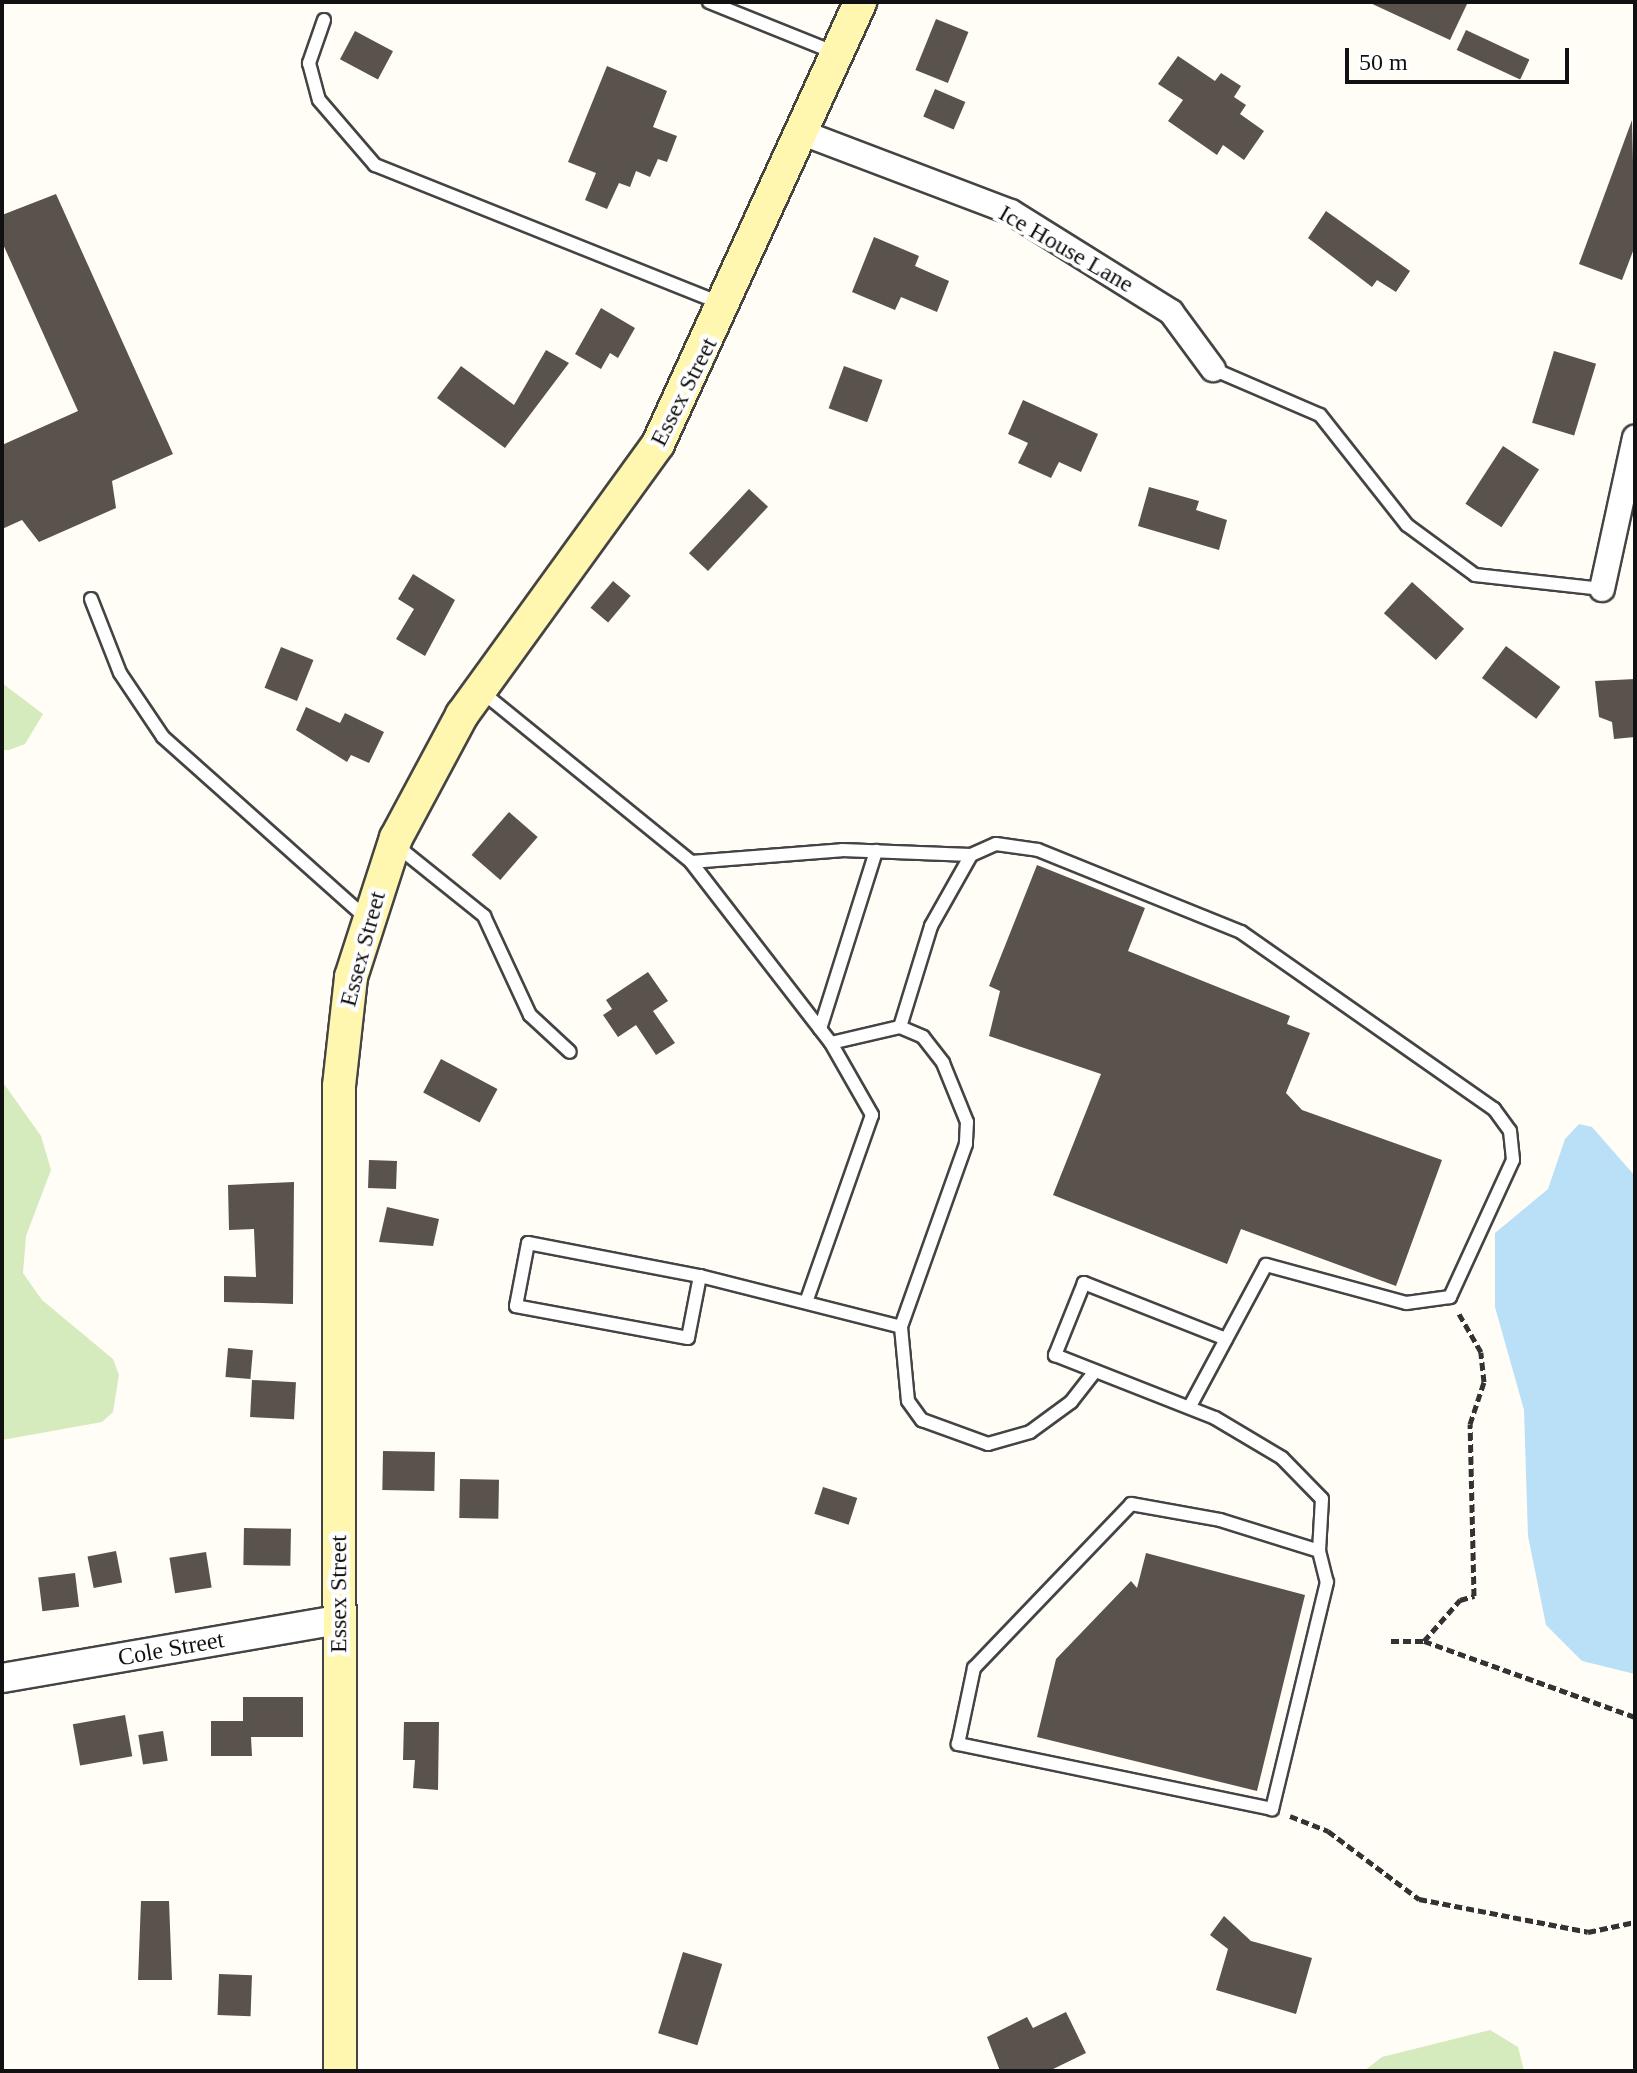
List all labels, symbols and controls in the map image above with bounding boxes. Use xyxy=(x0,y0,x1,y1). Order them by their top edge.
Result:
scale bar xyxy=(1349,32,1573,82)
text: 50 m xyxy=(1359,49,1408,75)
street label: Ice House Lane xyxy=(994,199,1138,299)
street label: Essex Street xyxy=(644,333,724,451)
street label: Essex Street xyxy=(334,888,392,1010)
street label: Essex Street xyxy=(325,1535,353,1653)
street label: Cole Street xyxy=(116,1626,226,1672)

